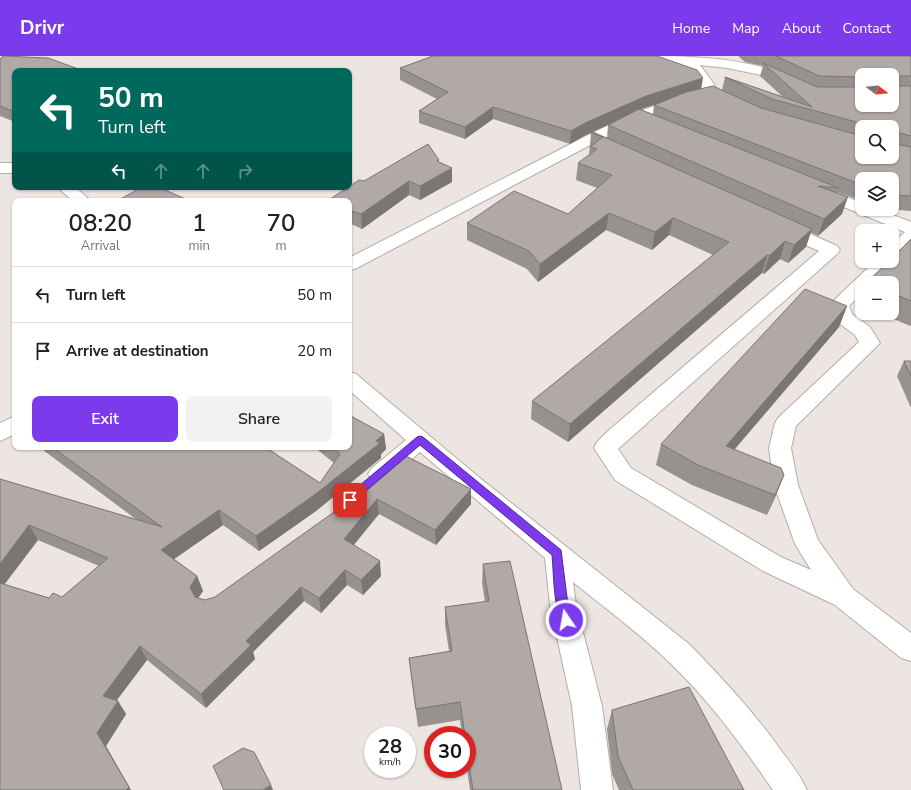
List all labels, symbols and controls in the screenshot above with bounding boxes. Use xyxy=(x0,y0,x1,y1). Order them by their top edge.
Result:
text: Drivr xyxy=(20,15,64,41)
text: Home xyxy=(672,19,710,38)
text: Map xyxy=(732,19,760,38)
text: About xyxy=(782,19,821,38)
text: Contact xyxy=(843,19,891,38)
north arrow xyxy=(855,68,899,112)
map controls xyxy=(855,68,899,320)
text: 50 m xyxy=(98,79,164,117)
icon: left xyxy=(32,84,84,136)
text: Turn left xyxy=(98,115,166,139)
button: search xyxy=(855,120,899,164)
icon: left xyxy=(108,160,130,182)
icon: ahead xyxy=(150,160,172,182)
icon: ahead xyxy=(192,160,214,182)
icon: right xyxy=(234,160,256,182)
button: layers xyxy=(855,172,899,216)
text: 08:20 xyxy=(69,207,132,239)
text: 1 xyxy=(192,207,206,239)
text: 70 xyxy=(267,207,295,239)
button: + xyxy=(855,224,899,268)
text: Arrival xyxy=(81,237,120,255)
text: min xyxy=(188,237,210,255)
text: m xyxy=(275,237,287,255)
button: − xyxy=(855,276,899,320)
icon: left xyxy=(32,284,54,306)
text: Turn left xyxy=(66,285,125,305)
text: 50 m xyxy=(297,285,332,305)
icon: arrive xyxy=(32,340,54,362)
text: Arrive at destination xyxy=(66,341,209,361)
text: 20 m xyxy=(297,341,332,361)
button: Exit xyxy=(32,396,178,442)
button: Share xyxy=(186,396,332,442)
pin xyxy=(333,483,367,517)
icon: arrive xyxy=(339,489,361,511)
position arrow xyxy=(545,599,587,641)
speed limit sign: 30 xyxy=(424,726,476,778)
text: 28 xyxy=(378,733,402,760)
text: km/h xyxy=(379,755,401,769)

